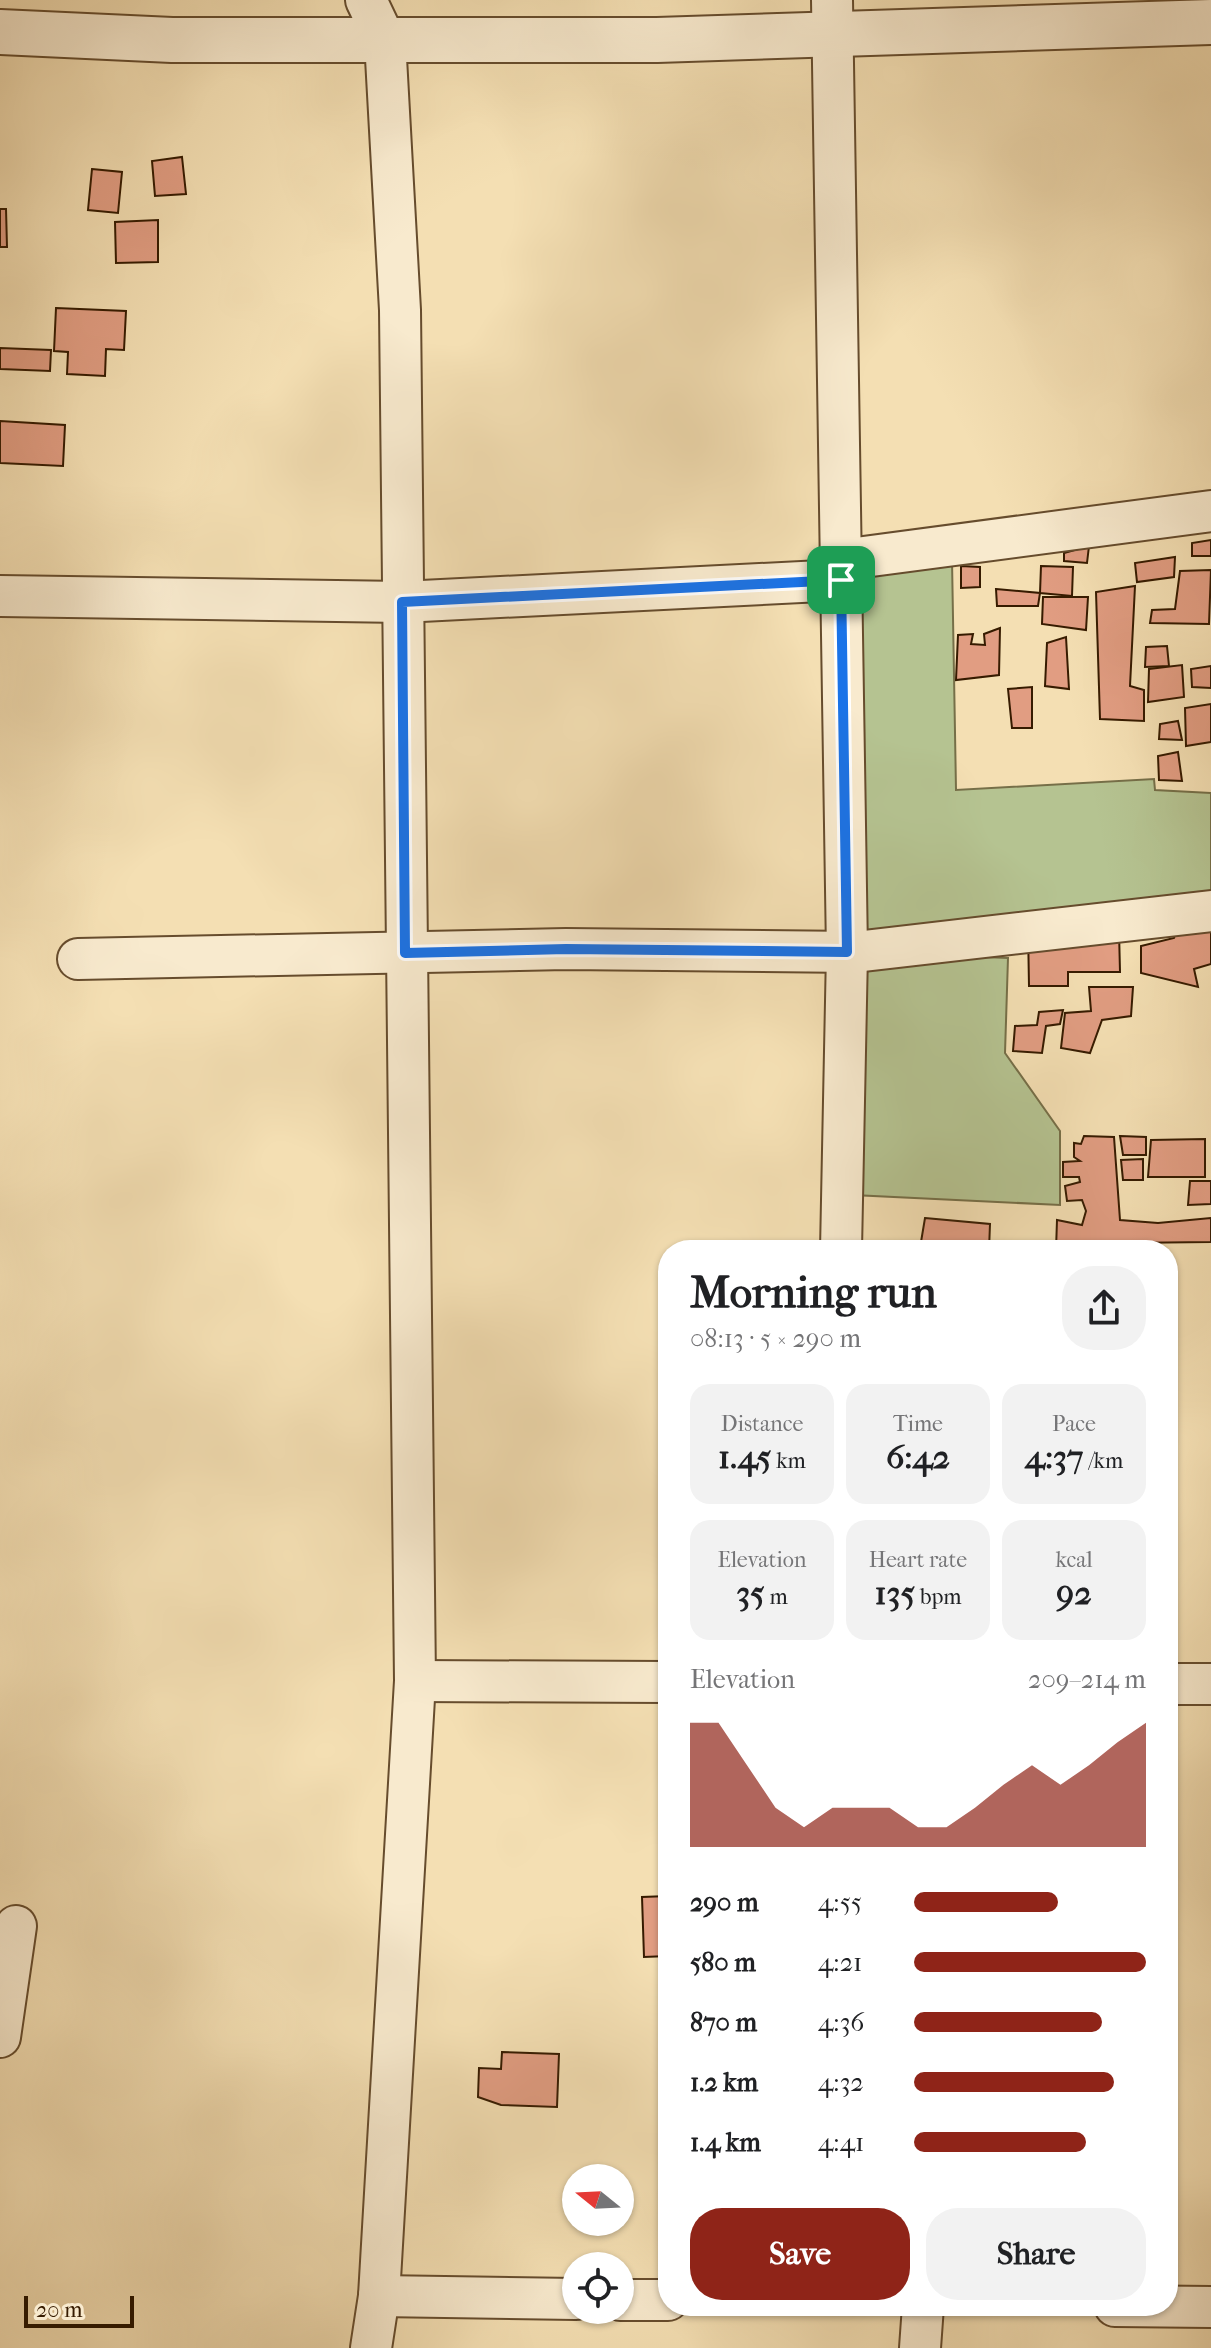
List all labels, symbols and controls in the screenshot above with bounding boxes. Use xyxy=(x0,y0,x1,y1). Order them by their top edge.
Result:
pin xyxy=(807,546,875,614)
icon: arrive xyxy=(819,558,863,602)
button: share xyxy=(1062,1266,1146,1350)
text: Morning run xyxy=(690,1267,937,1318)
text: 08:13 · 5 × 290 m xyxy=(690,1323,861,1354)
text: Distance xyxy=(721,1411,803,1437)
text: Time xyxy=(893,1411,943,1437)
text: Pace xyxy=(1052,1411,1096,1437)
text: 1.45 xyxy=(718,1437,772,1477)
text: 6:42 xyxy=(886,1437,950,1477)
text: 4:37 xyxy=(1025,1437,1083,1477)
text: km xyxy=(772,1448,806,1474)
text: /km xyxy=(1083,1448,1123,1474)
text: Elevation xyxy=(718,1547,806,1573)
text: Heart rate xyxy=(869,1547,967,1573)
text: kcal xyxy=(1055,1547,1093,1573)
text: 35 xyxy=(736,1573,765,1613)
text: 135 xyxy=(874,1573,915,1613)
text: 92 xyxy=(1056,1573,1092,1613)
text: m xyxy=(765,1584,788,1610)
text: bpm xyxy=(915,1584,962,1610)
text: Elevation xyxy=(690,1664,795,1695)
text: 209–214 m xyxy=(1028,1664,1146,1695)
text: 290 m xyxy=(690,1887,759,1918)
text: 4:55 xyxy=(818,1887,862,1918)
text: 580 m xyxy=(690,1947,756,1978)
text: 4:21 xyxy=(818,1947,862,1978)
text: 870 m xyxy=(690,2007,757,2038)
text: 4:36 xyxy=(818,2007,864,2038)
text: 1.2 km xyxy=(690,2067,758,2098)
text: 4:32 xyxy=(818,2067,864,2098)
text: 1.4 km xyxy=(690,2127,761,2158)
text: 4:41 xyxy=(818,2127,864,2158)
north arrow xyxy=(562,2164,634,2236)
map controls xyxy=(562,2164,634,2324)
button: Save xyxy=(690,2208,910,2300)
button: Share xyxy=(926,2208,1146,2300)
button: locate xyxy=(562,2252,634,2324)
scale bar xyxy=(24,2292,134,2328)
text: 20 m xyxy=(36,2297,82,2323)

